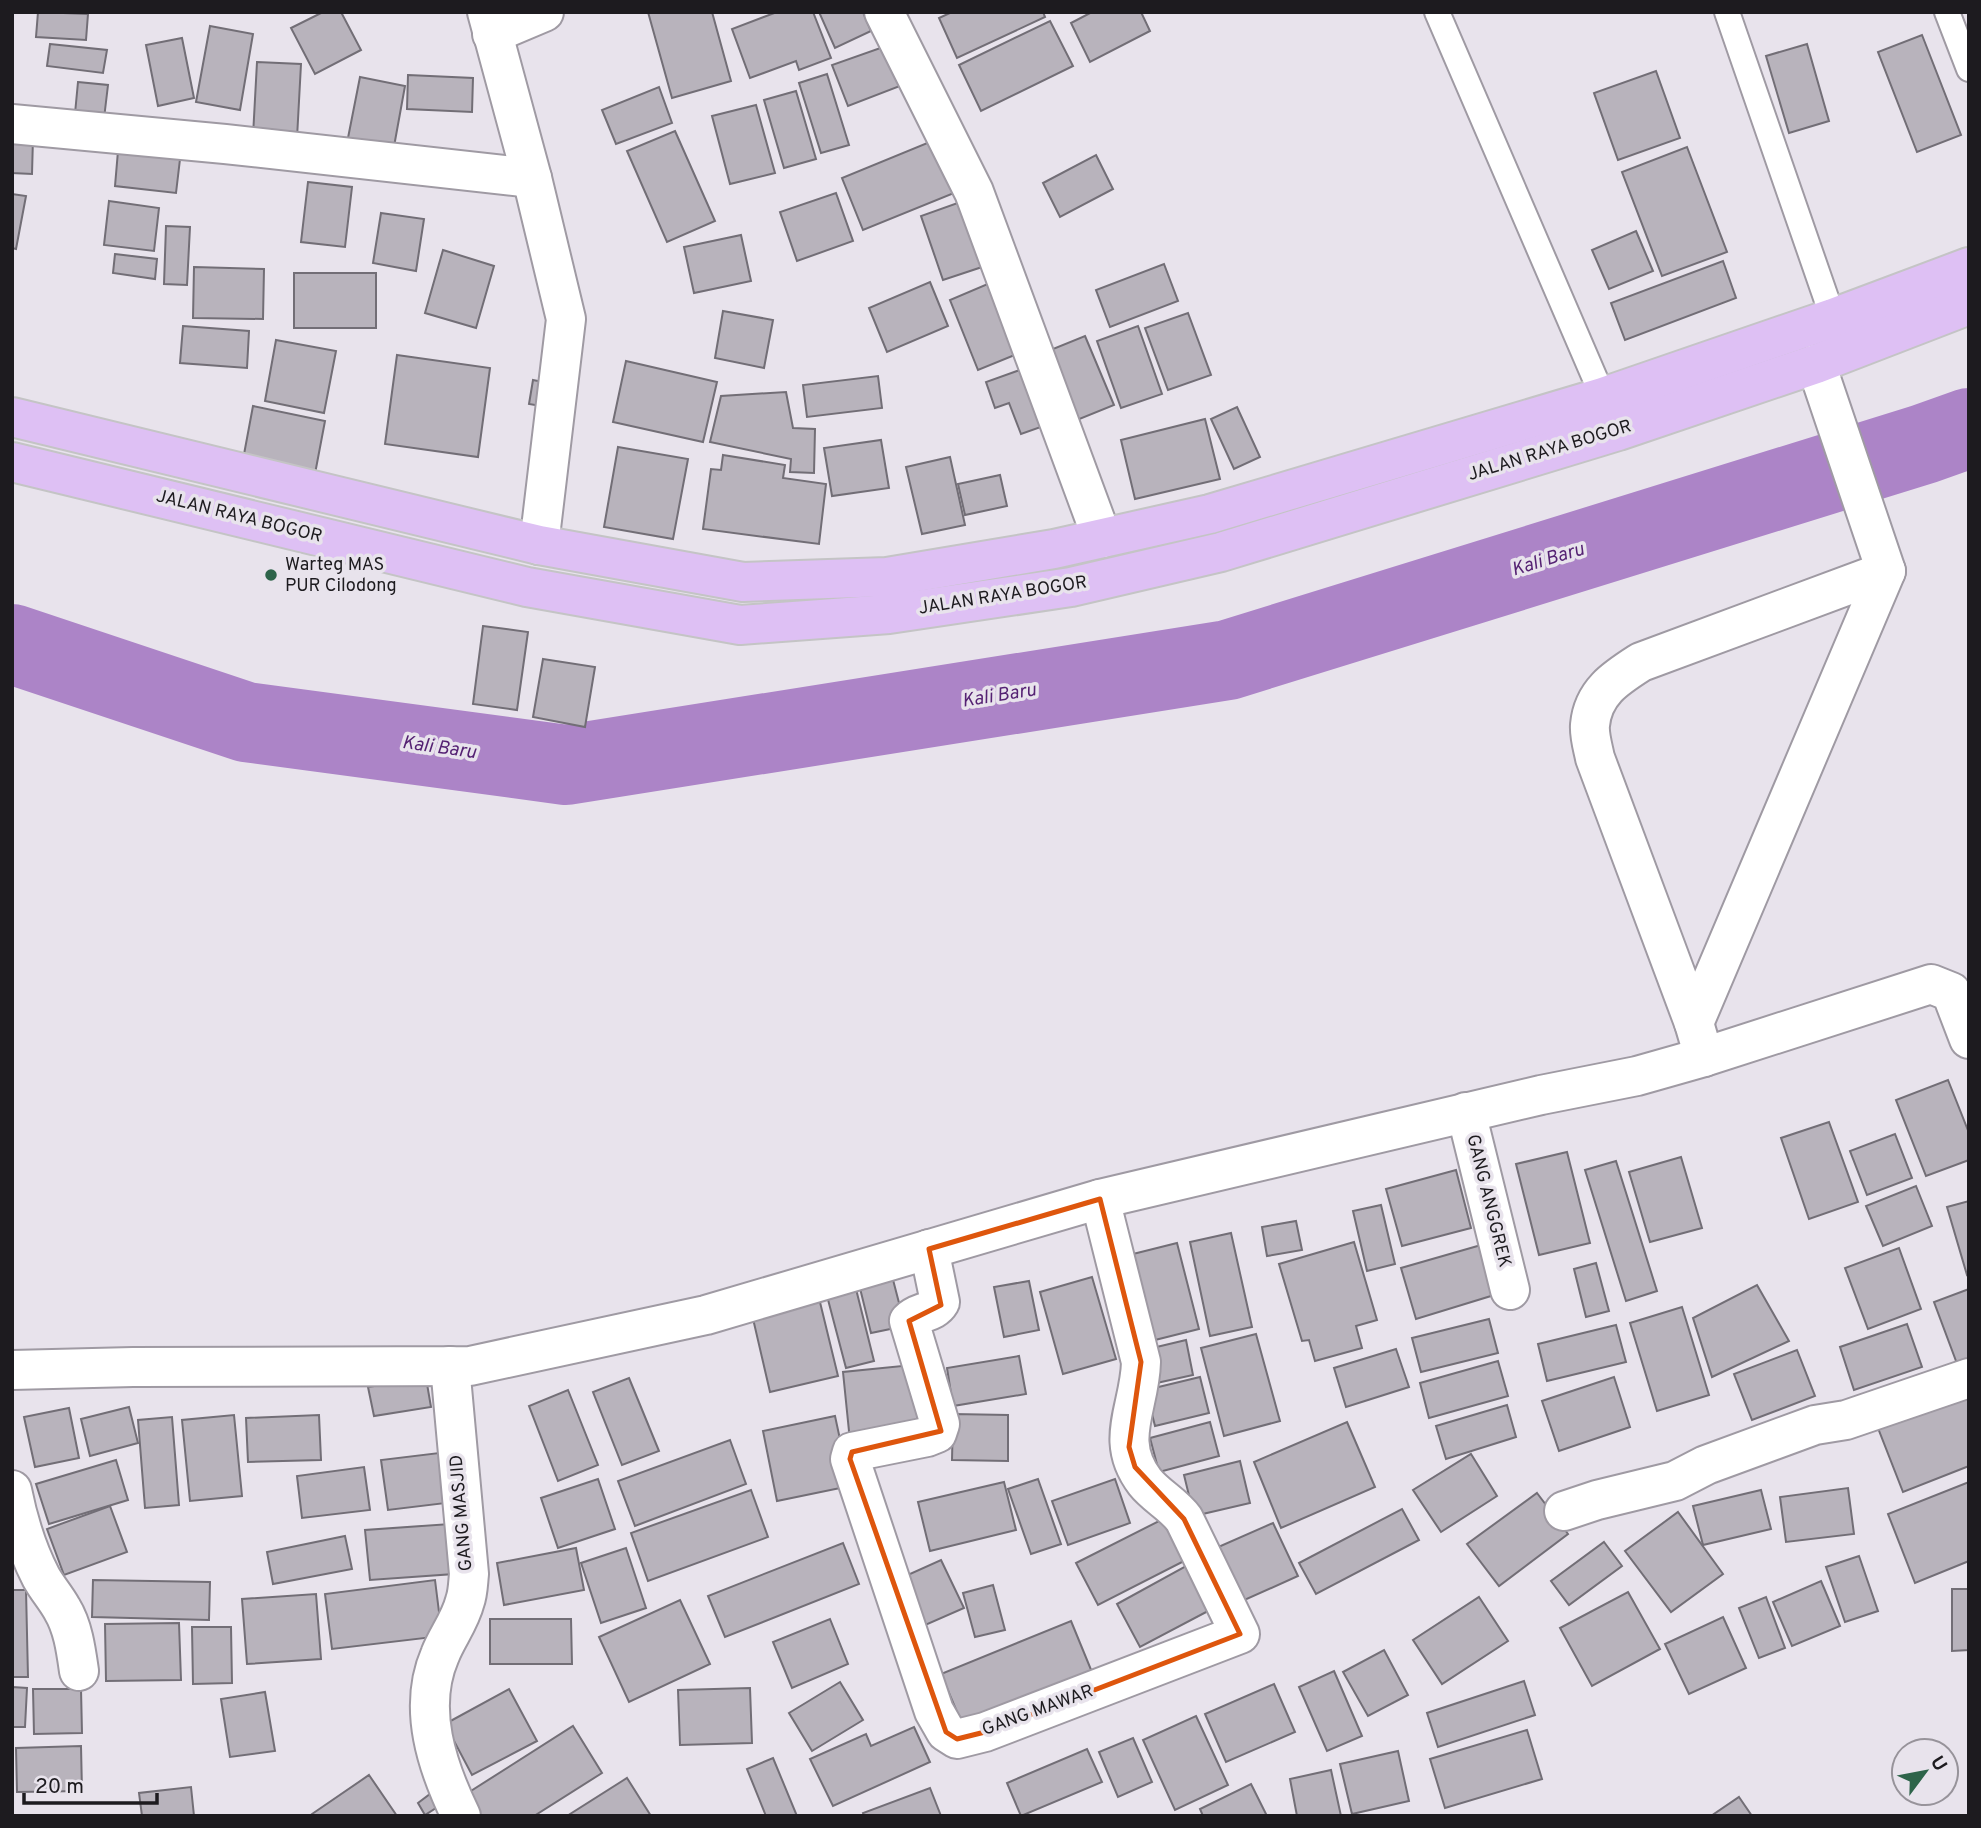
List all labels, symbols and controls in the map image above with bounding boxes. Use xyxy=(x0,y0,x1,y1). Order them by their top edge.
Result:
street label: JALAN RAYA BOGOR xyxy=(1465,415,1635,487)
street label: JALAN RAYA BOGOR xyxy=(154,485,324,549)
water label: Kali Baru xyxy=(1509,537,1588,582)
place label: Warteg MAS PUR Cilodong xyxy=(285,554,397,598)
marker: Warteg MAS PUR Cilodong xyxy=(263,567,279,583)
street label: JALAN RAYA BOGOR xyxy=(917,571,1089,621)
water label: Kali Baru xyxy=(960,678,1038,714)
water label: Kali Baru xyxy=(400,731,478,765)
street label: GANG ANGGREK xyxy=(1460,1132,1516,1270)
street label: GANG MASJID xyxy=(445,1454,479,1572)
street label: GANG MAWAR xyxy=(979,1680,1097,1742)
north arrow xyxy=(1890,1737,1960,1807)
text: U xyxy=(1924,1752,1951,1776)
scale bar xyxy=(24,1762,158,1806)
text: 20 m xyxy=(35,1774,84,1801)

